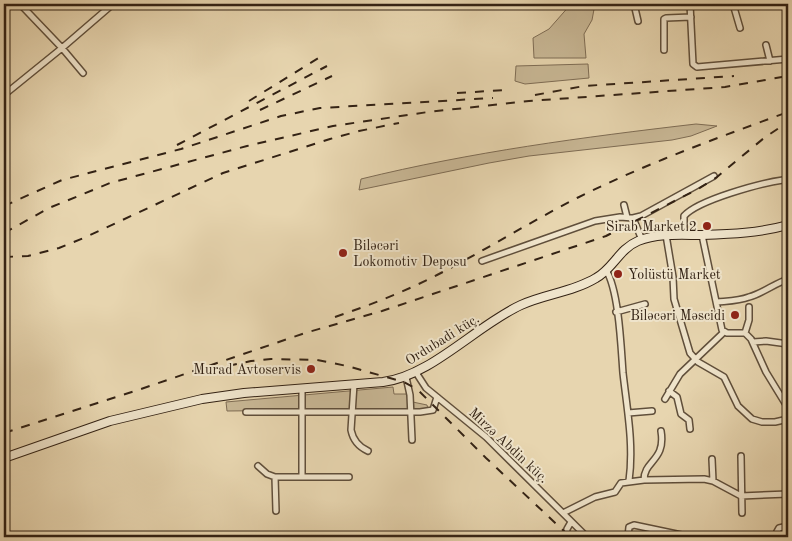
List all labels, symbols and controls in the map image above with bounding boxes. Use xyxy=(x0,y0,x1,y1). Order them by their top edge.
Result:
place label: Sirab Market 2 xyxy=(606,220,697,234)
marker: Sirab Market 2 xyxy=(701,220,713,232)
place label: Biləcəri Lokomotiv Deposu xyxy=(353,239,467,269)
marker: Biləcəri Lokomotiv Deposu xyxy=(337,247,349,259)
marker: Yolüstü Market xyxy=(612,268,624,280)
place label: Yolüstü Market xyxy=(628,268,721,282)
place label: Biləcəri Məscidi xyxy=(630,309,725,323)
marker: Biləcəri Məscidi xyxy=(729,309,741,321)
street label: Ordubadi küç. xyxy=(403,312,482,368)
place label: Murad Avtoservis xyxy=(193,363,301,377)
marker: Murad Avtoservis xyxy=(305,363,317,375)
street label: Mirzə Abdin küç. xyxy=(466,405,551,486)

